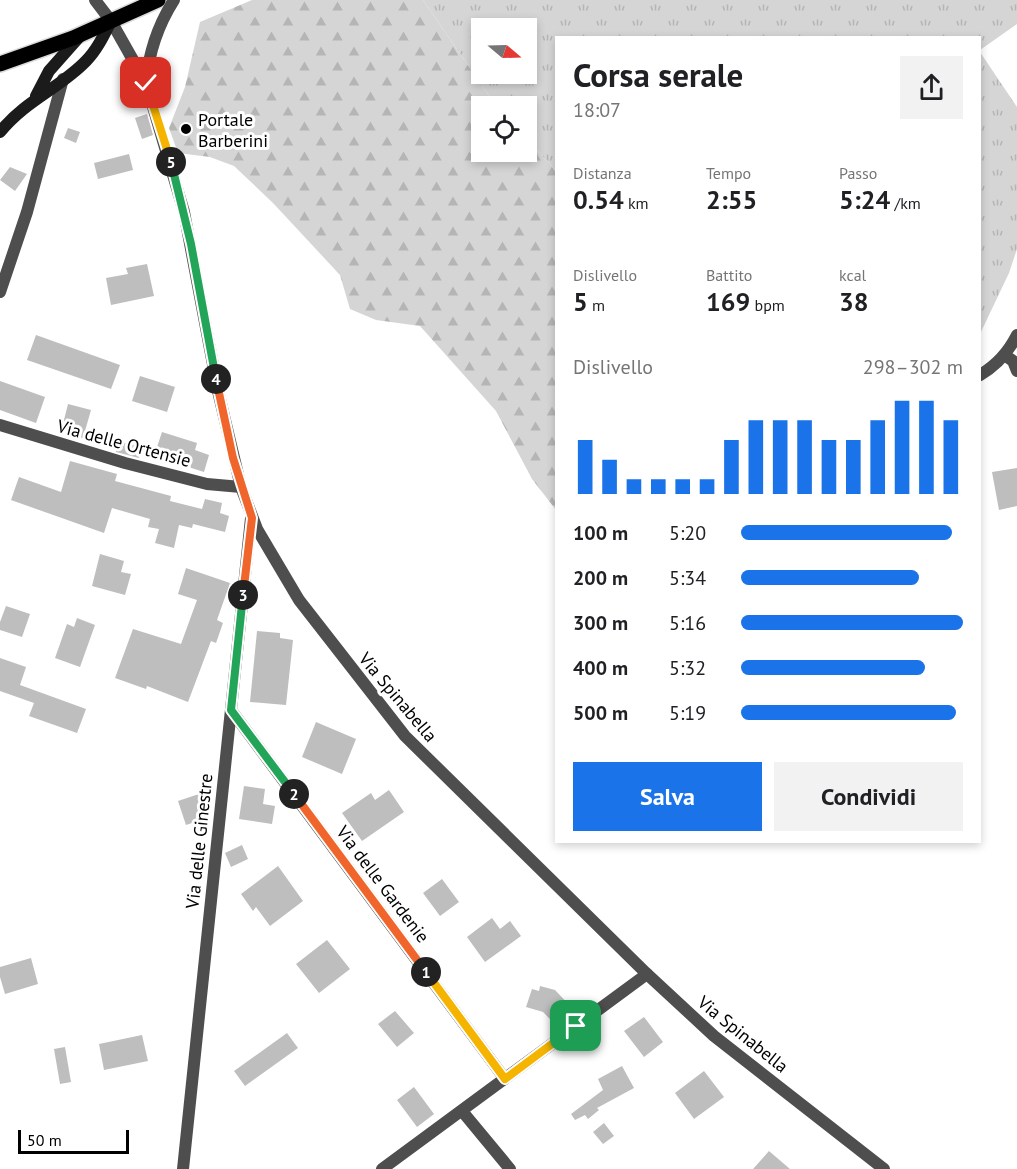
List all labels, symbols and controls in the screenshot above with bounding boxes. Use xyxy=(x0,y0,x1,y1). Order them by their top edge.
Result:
north arrow xyxy=(471,18,537,84)
map controls xyxy=(471,18,537,162)
text: Corsa serale xyxy=(573,53,743,96)
button: share xyxy=(900,56,963,119)
pin xyxy=(120,57,171,108)
icon: check xyxy=(129,66,162,99)
button: locate xyxy=(471,96,537,162)
text: 18:07 xyxy=(573,97,621,123)
place label: Portale Barberini xyxy=(198,108,268,152)
marker: Portale Barberini xyxy=(179,122,193,136)
pin: 5 xyxy=(156,147,186,177)
text: 5 xyxy=(166,152,176,172)
text: Distanza xyxy=(573,163,632,183)
text: Tempo xyxy=(706,163,751,183)
text: Passo xyxy=(839,163,877,183)
text: 0.54 xyxy=(573,183,624,216)
text: 2:55 xyxy=(706,183,757,216)
text: 5:24 xyxy=(839,183,890,216)
text: km xyxy=(624,193,649,213)
text: /km xyxy=(890,193,921,213)
text: Dislivello xyxy=(573,265,637,285)
text: Battito xyxy=(706,265,752,285)
text: kcal xyxy=(839,265,866,285)
text: 5 xyxy=(573,285,588,318)
text: 169 xyxy=(706,285,750,318)
text: 38 xyxy=(839,285,868,318)
text: m xyxy=(588,295,605,315)
text: bpm xyxy=(750,295,785,315)
text: Dislivello xyxy=(573,354,653,380)
text: 298–302 m xyxy=(863,354,963,380)
pin: 4 xyxy=(201,364,231,394)
text: 4 xyxy=(211,369,221,389)
street label: Via delle Ortensie xyxy=(54,414,193,472)
text: 100 m xyxy=(573,520,628,546)
text: 5:20 xyxy=(669,520,706,546)
text: 200 m xyxy=(573,565,628,591)
text: 5:34 xyxy=(669,565,706,591)
pin: 3 xyxy=(228,580,258,610)
text: 3 xyxy=(238,585,248,605)
text: 300 m xyxy=(573,610,628,636)
text: 5:16 xyxy=(669,610,706,636)
street label: Via Spinabella xyxy=(353,647,442,747)
text: 400 m xyxy=(573,655,628,681)
text: 5:32 xyxy=(669,655,706,681)
text: 500 m xyxy=(573,700,628,726)
text: 5:19 xyxy=(669,700,706,726)
button: Salva xyxy=(573,762,762,831)
button: Condividi xyxy=(774,762,963,831)
street label: Via delle Ginestre xyxy=(180,772,218,911)
pin: 2 xyxy=(279,779,309,809)
text: 2 xyxy=(289,784,299,804)
street label: Via delle Gardenie xyxy=(331,820,435,947)
pin: 1 xyxy=(411,957,441,987)
text: 1 xyxy=(421,962,431,982)
street label: Via Spinabella xyxy=(692,990,793,1078)
pin xyxy=(550,1000,601,1051)
icon: arrive xyxy=(559,1009,592,1042)
scale bar xyxy=(18,1127,129,1154)
text: 50 m xyxy=(27,1130,62,1150)

